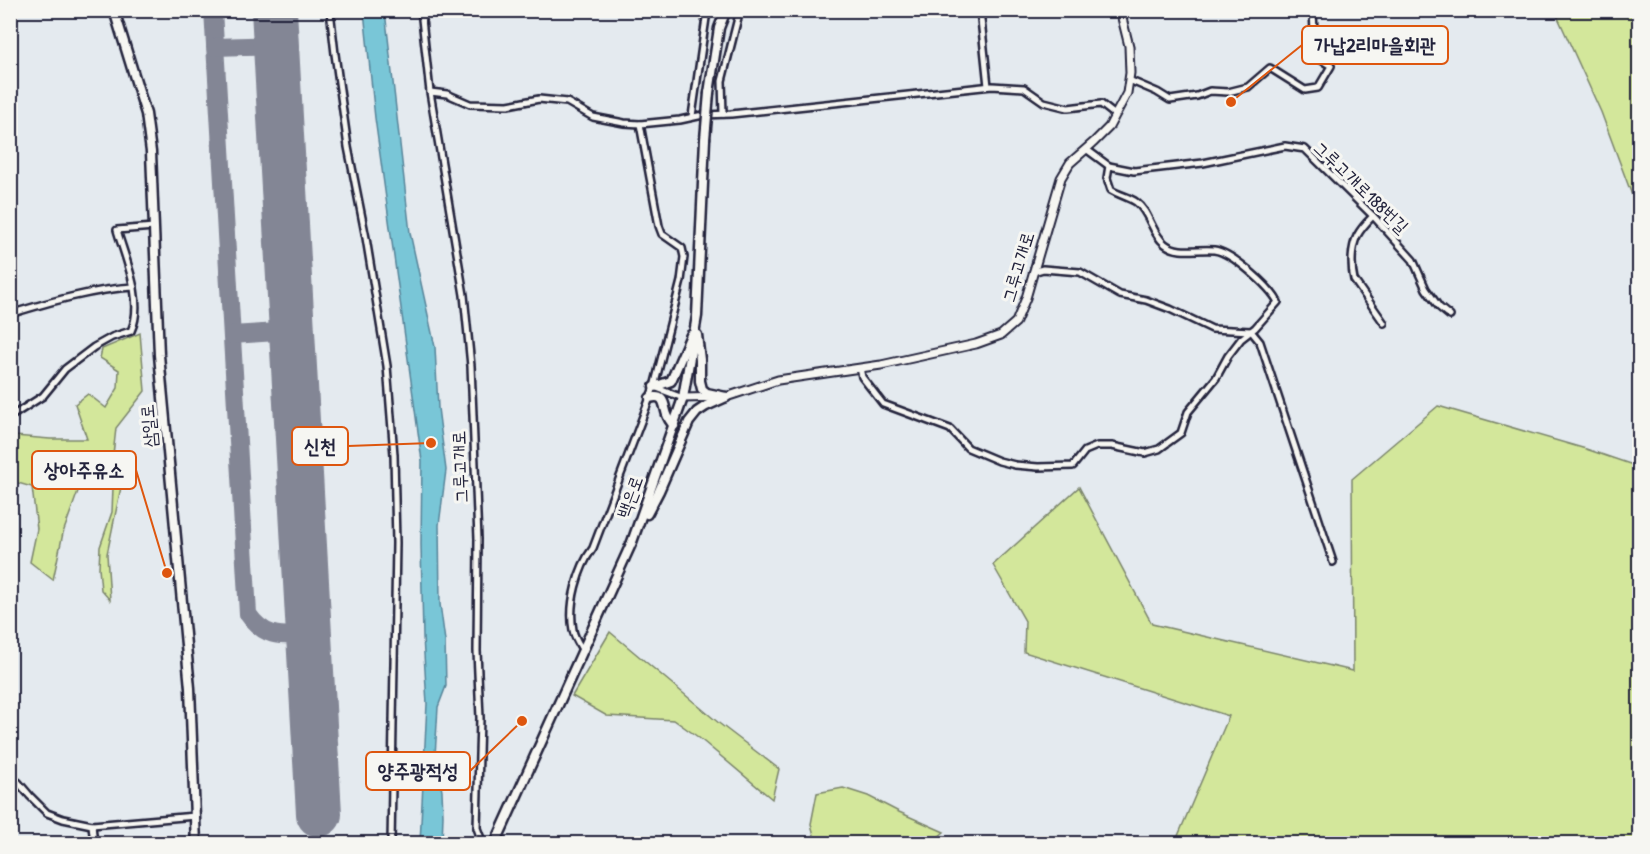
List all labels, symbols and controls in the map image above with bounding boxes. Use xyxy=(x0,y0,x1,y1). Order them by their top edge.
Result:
callout: 가납2리마을회관 xyxy=(1302,26,1448,64)
text: 가납2리마을회관 xyxy=(1314,31,1436,58)
street label: 그루고개로188번길 xyxy=(1308,135,1415,239)
street label: 그루고개로 xyxy=(995,229,1040,305)
street label: 삼일로 xyxy=(134,403,163,449)
callout: 신천 xyxy=(292,427,348,465)
street label: 그루고개로 xyxy=(446,430,473,504)
text: 신천 xyxy=(304,432,336,459)
callout: 상아주유소 xyxy=(32,451,136,489)
text: 상아주유소 xyxy=(44,456,124,483)
street label: 백은로 xyxy=(610,472,649,522)
callout: 양주광적성 xyxy=(366,752,470,790)
text: 양주광적성 xyxy=(378,757,458,784)

